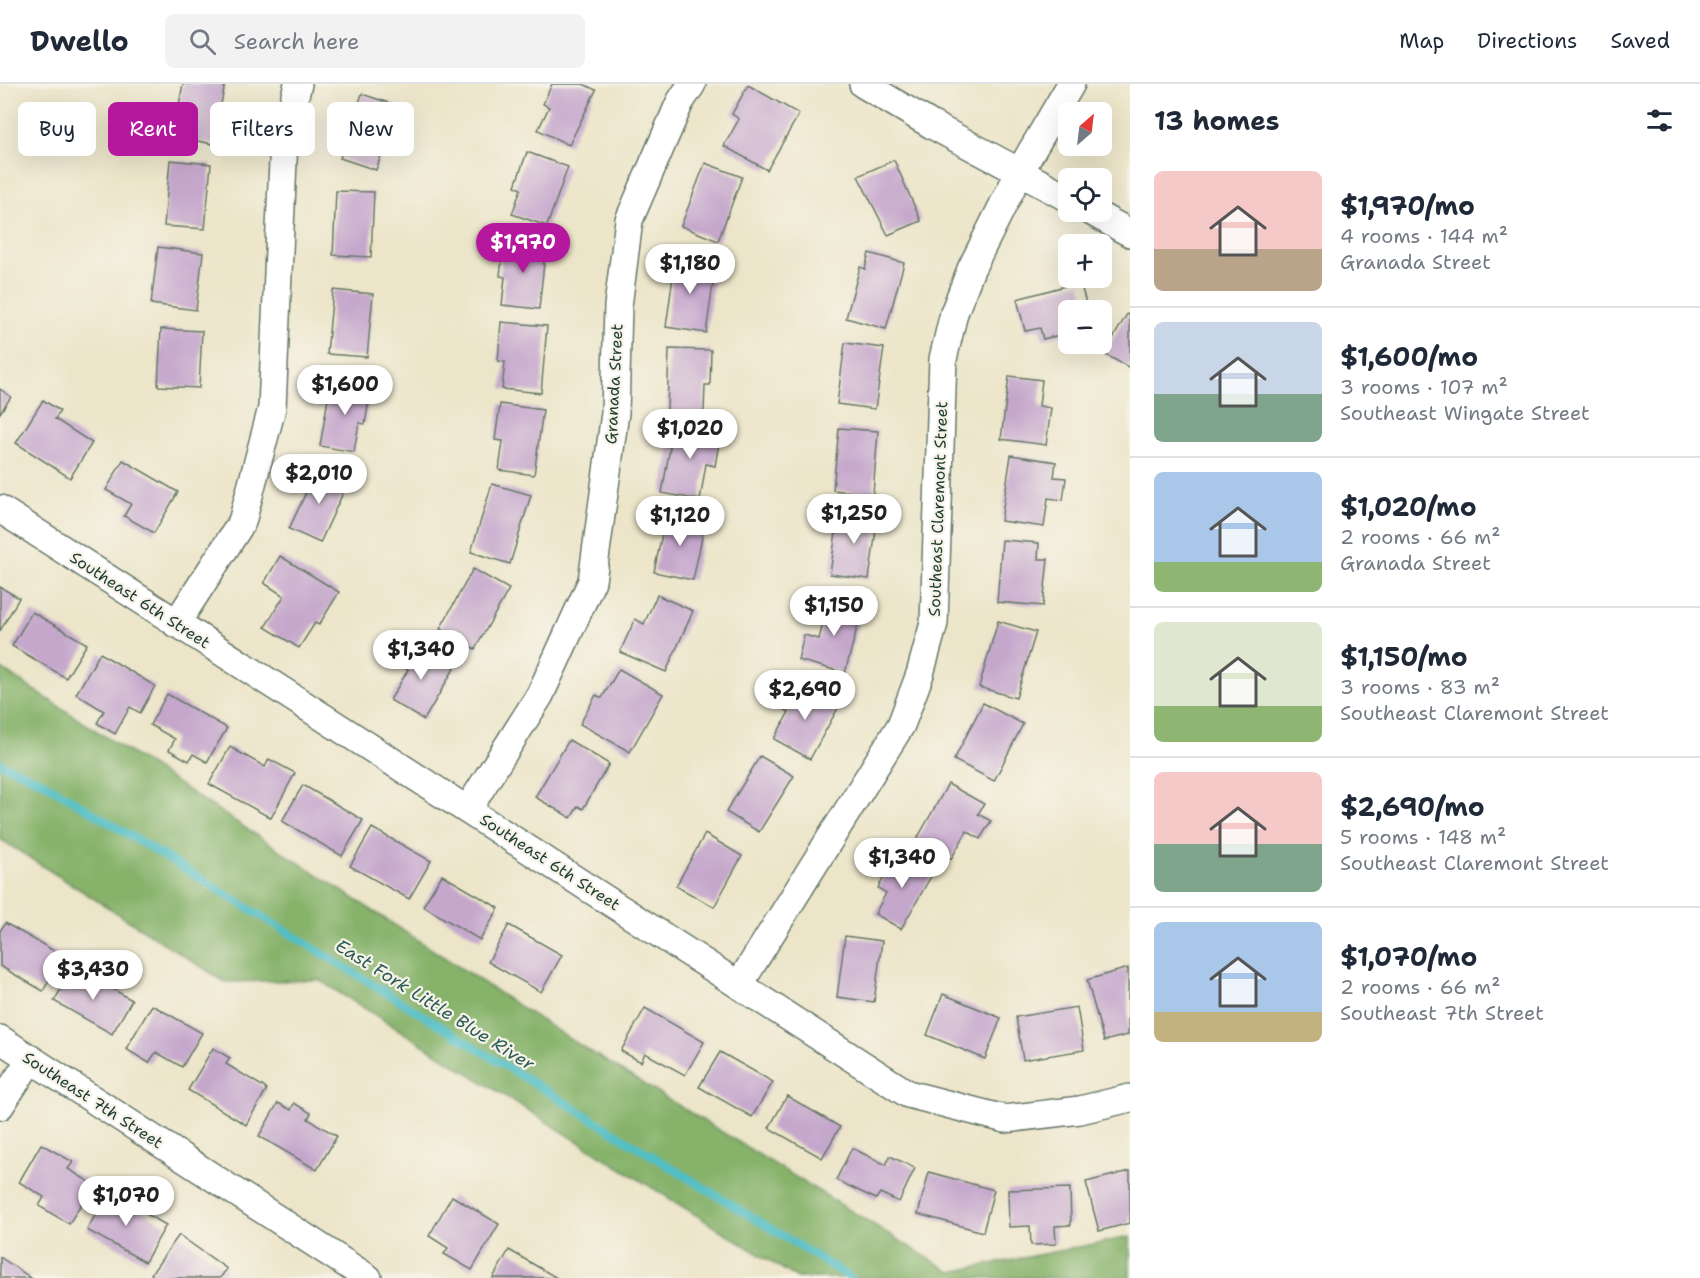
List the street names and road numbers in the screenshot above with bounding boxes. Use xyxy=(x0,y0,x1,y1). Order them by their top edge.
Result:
street label: Granada Street xyxy=(600,323,628,445)
street label: Southeast Claremont Street xyxy=(924,401,952,617)
street label: Southeast 6th Street xyxy=(66,547,214,653)
street label: Southeast 6th Street xyxy=(476,809,624,915)
street label: Southeast 7th Street xyxy=(19,1047,167,1153)

